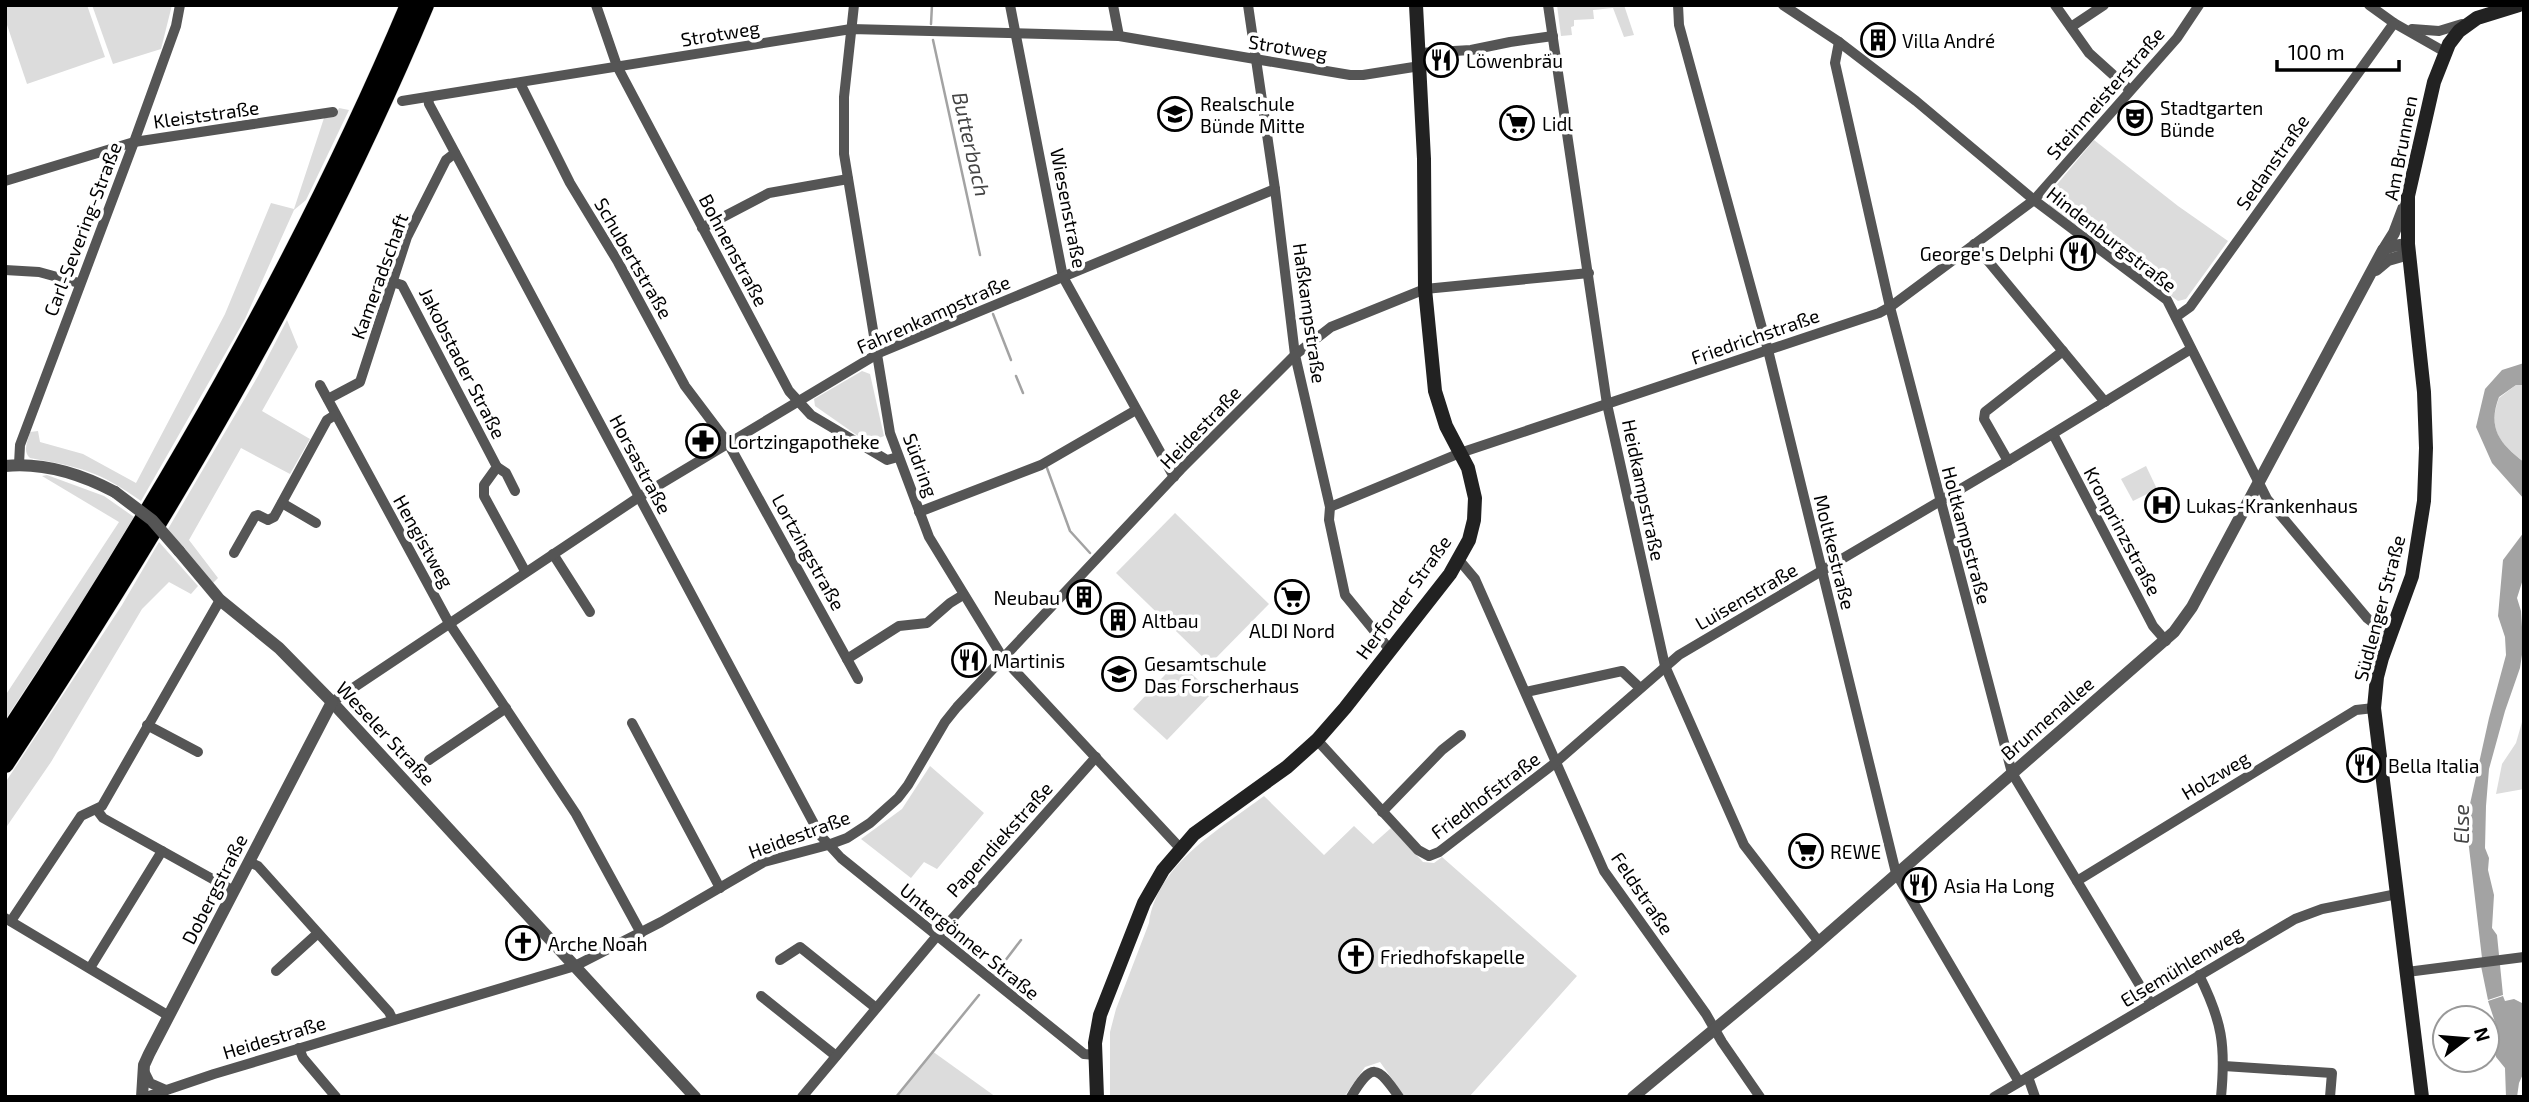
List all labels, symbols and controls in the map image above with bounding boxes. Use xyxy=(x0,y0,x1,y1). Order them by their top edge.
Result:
street label: Strotweg xyxy=(679,15,761,51)
building icon: Villa André xyxy=(1859,21,1897,59)
street label: Steinmeisterstraße xyxy=(2041,22,2169,164)
scale bar xyxy=(2277,28,2400,72)
street label: Strotweg xyxy=(1247,29,1329,65)
place label: Villa André xyxy=(1902,29,1995,52)
text: 100 m xyxy=(2288,39,2345,64)
restaurant icon: Löwenbräu xyxy=(1422,41,1460,79)
place label: Löwenbräu xyxy=(1466,49,1563,72)
water label: Butterbach xyxy=(948,89,996,199)
place label: Realschule Bünde Mitte xyxy=(1200,92,1305,137)
street label: Am Brunnen xyxy=(2379,94,2421,202)
street label: Kleiststraße xyxy=(152,95,260,133)
school or university icon: Realschule Bünde Mitte xyxy=(1156,95,1194,133)
place label: Stadtgarten Bünde xyxy=(2160,96,2263,141)
theatre icon: Stadtgarten Bünde xyxy=(2116,99,2154,137)
supermarket icon: Lidl xyxy=(1498,104,1536,142)
street label: Sedanstraße xyxy=(2231,110,2313,214)
place label: Lidl xyxy=(1542,112,1573,135)
street label: Carl-Severing-Straße xyxy=(38,139,126,319)
street label: Wiesenstraße xyxy=(1046,146,1092,270)
street label: Hindenburgstraße xyxy=(2043,181,2181,297)
street label: Bohnenstraße xyxy=(695,190,773,310)
street label: Schubertstraße xyxy=(590,193,678,323)
street label: Kameradschaft xyxy=(346,210,412,342)
restaurant icon: George's Delphi xyxy=(2059,234,2097,272)
street label: Haßkampstraße xyxy=(1289,241,1331,385)
place label: George's Delphi xyxy=(1920,242,2054,265)
street label: Fahrenkampstraße xyxy=(853,270,1013,358)
street label: Jakobstader Straße xyxy=(415,284,511,442)
street label: Friedrichstraße xyxy=(1688,303,1822,369)
street label: Heidestraße xyxy=(1155,381,1245,473)
street label: Horsastraße xyxy=(605,410,677,518)
street label: Heidkampstraße xyxy=(1618,417,1670,563)
pharmacy icon: Lortzingapotheke xyxy=(684,422,722,460)
place label: Lortzingapotheke xyxy=(728,430,880,453)
street label: Südring xyxy=(899,430,943,500)
street label: Holtkampstraße xyxy=(1938,463,1996,607)
street label: Kronprinzstraße xyxy=(2079,463,2167,599)
hospital icon: Lukas-Krankenhaus xyxy=(2143,486,2181,524)
street label: Lortzingstraße xyxy=(768,490,850,614)
street label: Hengistweg xyxy=(389,491,459,592)
street label: Moltkestraße xyxy=(1810,492,1860,612)
place label: Lukas-Krankenhaus xyxy=(2186,494,2358,517)
street label: Herforder Straße xyxy=(1350,531,1456,663)
street label: Südlenger Straße xyxy=(2348,532,2410,684)
street label: Luisenstraße xyxy=(1691,557,1801,635)
building icon: Neubau xyxy=(1065,578,1103,616)
supermarket icon: ALDI Nord xyxy=(1273,578,1311,616)
place label: Neubau xyxy=(993,586,1060,609)
building icon: Altbau xyxy=(1099,601,1137,639)
place label: Altbau xyxy=(1142,609,1199,632)
place label: ALDI Nord xyxy=(1249,619,1335,642)
restaurant icon: Martinis xyxy=(950,641,988,679)
place label: Martinis xyxy=(993,649,1065,672)
place label: Gesamtschule Das Forscherhaus xyxy=(1144,652,1299,697)
school or university icon: Gesamtschule Das Forscherhaus xyxy=(1100,655,1138,693)
street label: Brunnenallee xyxy=(1996,671,2098,765)
street label: Weseler Straße xyxy=(332,676,440,790)
street label: Holzweg xyxy=(2177,746,2253,804)
restaurant icon: Bella Italia xyxy=(2345,746,2383,784)
street label: Friedhofstraße xyxy=(1426,747,1544,843)
place label: Bella Italia xyxy=(2388,754,2479,777)
street label: Papendiekstraße xyxy=(941,777,1057,901)
water label: Else xyxy=(2448,804,2473,844)
street label: Heidestraße xyxy=(745,805,853,863)
street label: Dobergstraße xyxy=(176,830,252,948)
supermarket icon: REWE xyxy=(1787,832,1825,870)
place label: REWE xyxy=(1830,840,1881,863)
street label: Feldstraße xyxy=(1607,847,1679,939)
restaurant icon: Asia Ha Long xyxy=(1900,866,1938,904)
place label: Asia Ha Long xyxy=(1944,874,2055,897)
street label: Untergönner Straße xyxy=(896,878,1044,1004)
street label: Elsemühlenweg xyxy=(2116,920,2246,1011)
church icon: Arche Noah xyxy=(504,924,542,962)
place label: Arche Noah xyxy=(548,932,648,955)
church icon: Friedhofskapelle xyxy=(1337,937,1375,975)
place label: Friedhofskapelle xyxy=(1380,945,1525,968)
north arrow xyxy=(2431,1004,2501,1074)
street label: Heidestraße xyxy=(220,1010,328,1064)
text: N xyxy=(2470,1024,2496,1044)

